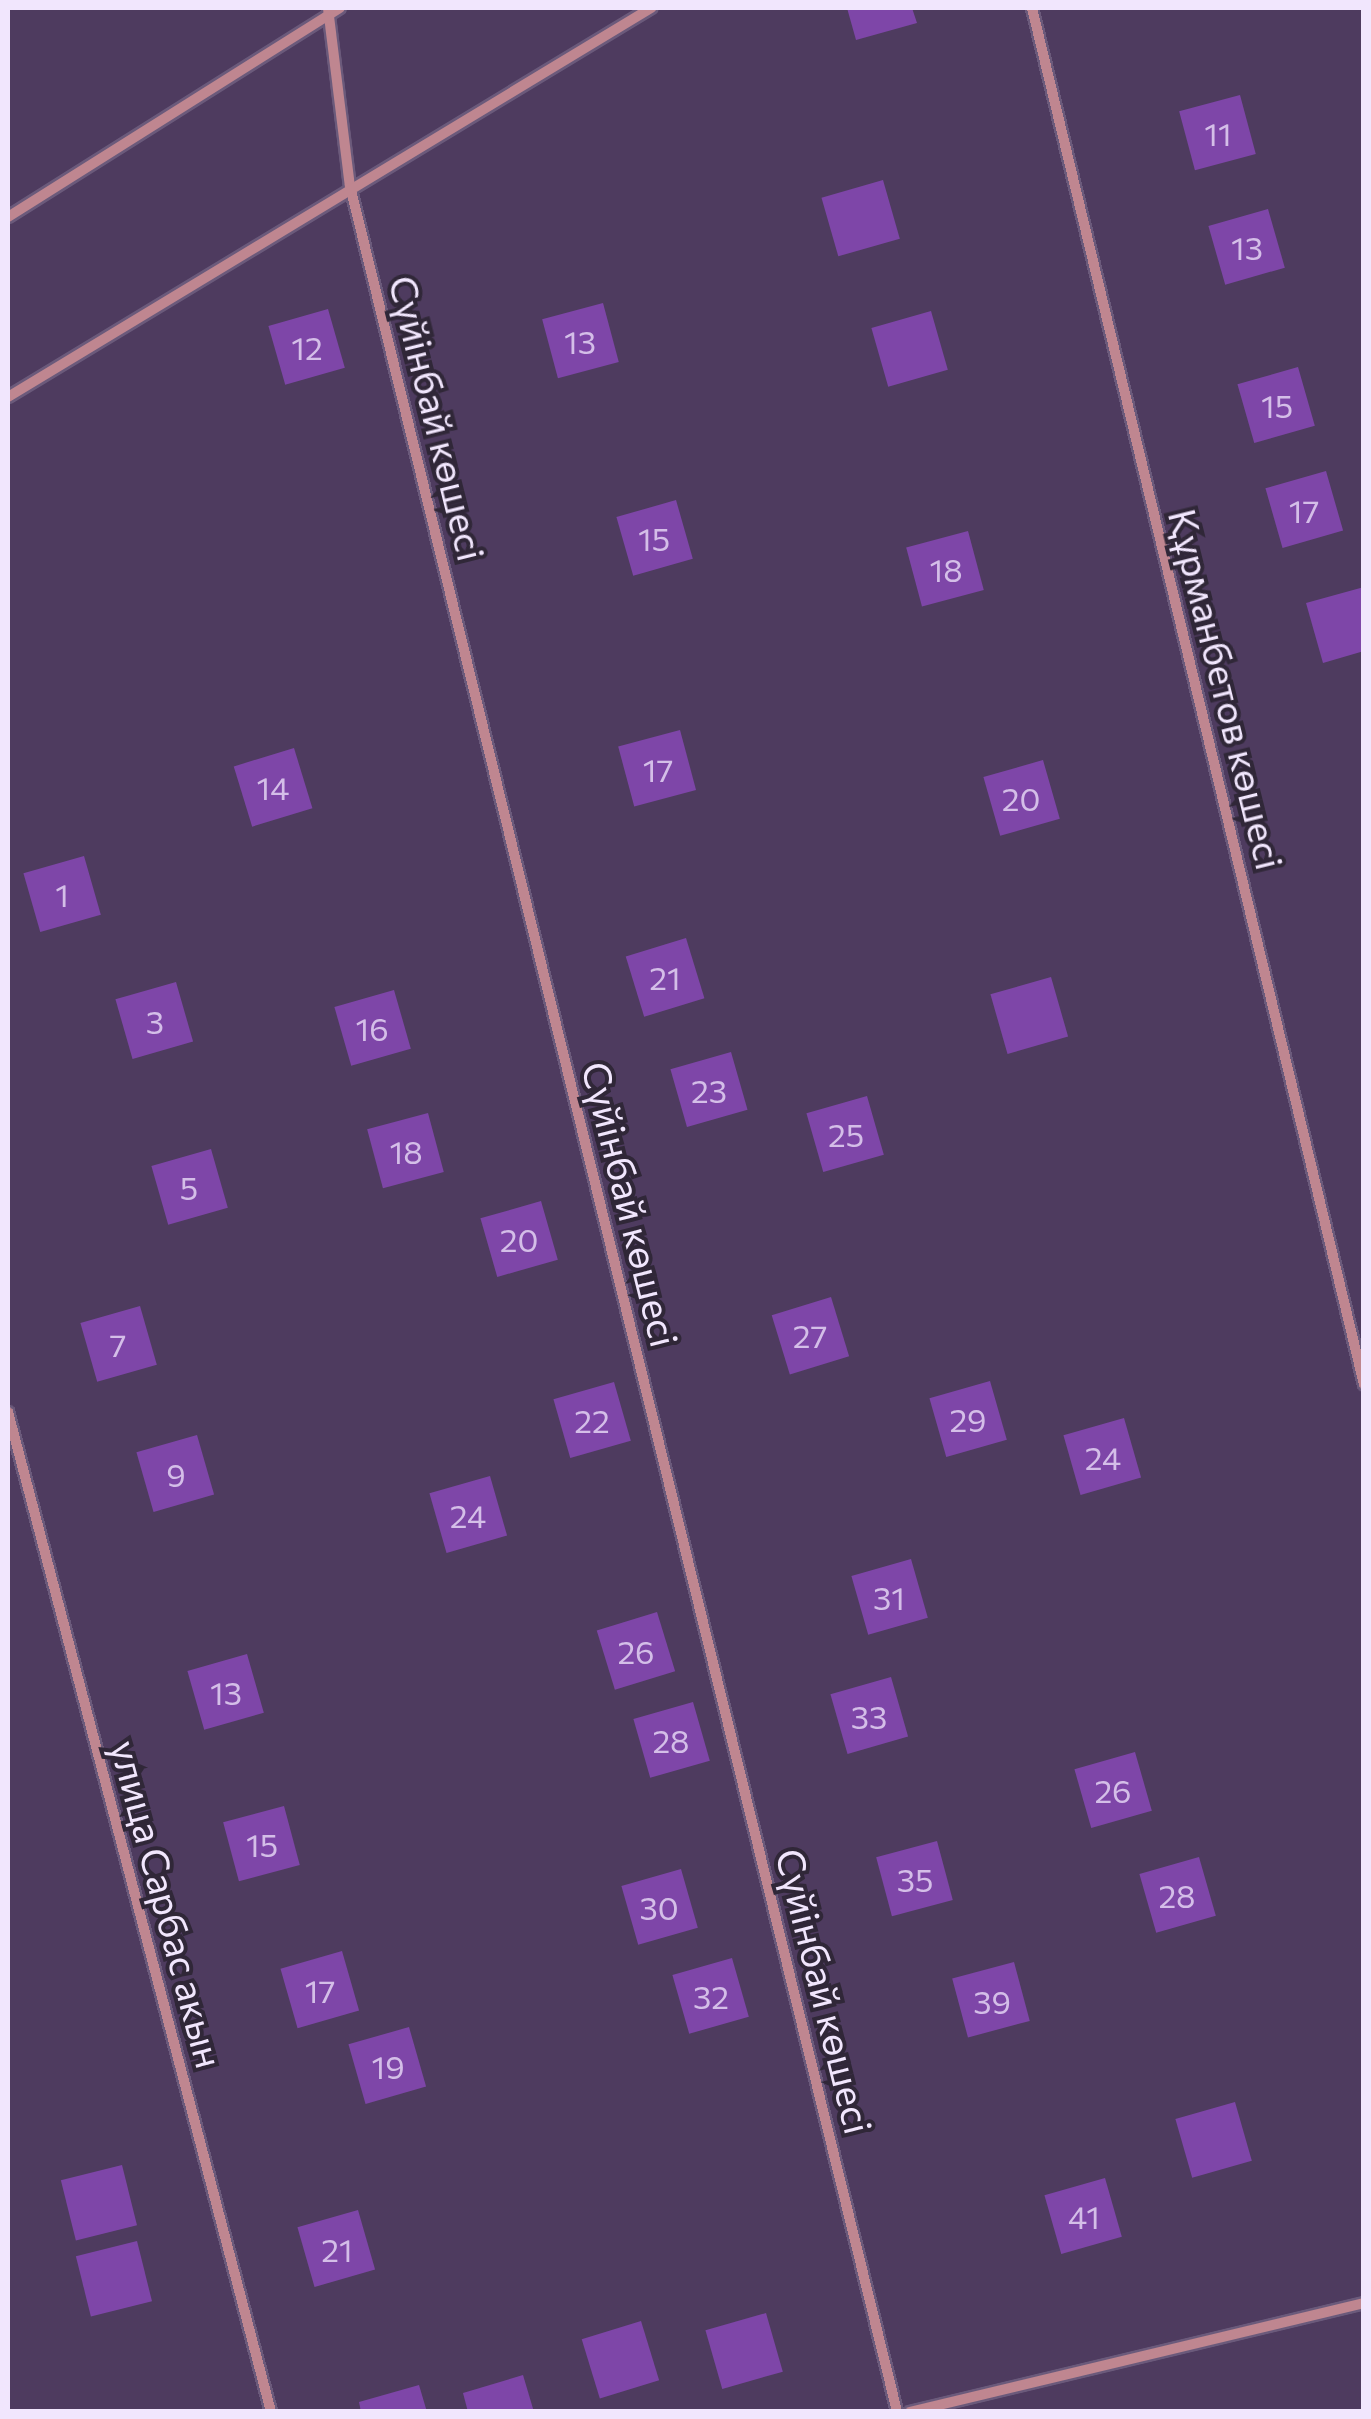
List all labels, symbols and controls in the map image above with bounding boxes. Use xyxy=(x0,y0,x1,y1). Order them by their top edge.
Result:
house number: 11 xyxy=(1204,114,1232,152)
house number: 13 xyxy=(1231,228,1263,266)
street label: Сүйінбай көшесі xyxy=(381,271,495,565)
house number: 13 xyxy=(564,322,596,360)
house number: 12 xyxy=(291,328,323,366)
house number: 15 xyxy=(1261,386,1293,424)
house number: 17 xyxy=(1289,491,1319,529)
street label: Құрманбетов көшесі xyxy=(1160,504,1294,874)
house number: 15 xyxy=(638,519,670,557)
house number: 18 xyxy=(929,550,963,588)
house number: 17 xyxy=(643,750,673,788)
house number: 14 xyxy=(257,768,289,806)
house number: 20 xyxy=(1002,779,1040,817)
house number: 1 xyxy=(55,875,69,913)
house number: 21 xyxy=(649,958,681,996)
house number: 3 xyxy=(146,1002,164,1040)
house number: 16 xyxy=(355,1009,389,1047)
street label: Сүйінбай көшесі xyxy=(574,1057,688,1351)
house number: 23 xyxy=(691,1071,727,1109)
house number: 25 xyxy=(828,1115,864,1153)
house number: 18 xyxy=(389,1132,423,1170)
house number: 5 xyxy=(180,1168,198,1206)
house number: 20 xyxy=(500,1220,538,1258)
house number: 27 xyxy=(793,1316,827,1354)
house number: 7 xyxy=(110,1325,126,1363)
house number: 29 xyxy=(949,1400,987,1438)
house number: 22 xyxy=(574,1401,610,1439)
house number: 24 xyxy=(1085,1438,1121,1476)
house number: 9 xyxy=(166,1455,186,1493)
house number: 24 xyxy=(450,1496,486,1534)
house number: 31 xyxy=(873,1578,905,1616)
house number: 26 xyxy=(617,1632,655,1670)
house number: 13 xyxy=(210,1673,242,1711)
house number: 33 xyxy=(851,1697,887,1735)
house number: 28 xyxy=(652,1721,690,1759)
street label: улица Сарбас акын xyxy=(102,1735,234,2073)
house number: 26 xyxy=(1094,1771,1132,1809)
house number: 15 xyxy=(246,1825,278,1863)
street label: Сүйінбай көшесі xyxy=(768,1844,882,2138)
house number: 35 xyxy=(897,1860,933,1898)
house number: 28 xyxy=(1158,1876,1196,1914)
house number: 30 xyxy=(639,1888,679,1926)
house number: 17 xyxy=(305,1971,335,2009)
house number: 32 xyxy=(693,1977,729,2015)
house number: 39 xyxy=(973,1982,1011,2020)
house number: 19 xyxy=(371,2047,405,2085)
house number: 41 xyxy=(1068,2197,1100,2235)
house number: 21 xyxy=(321,2230,353,2268)

